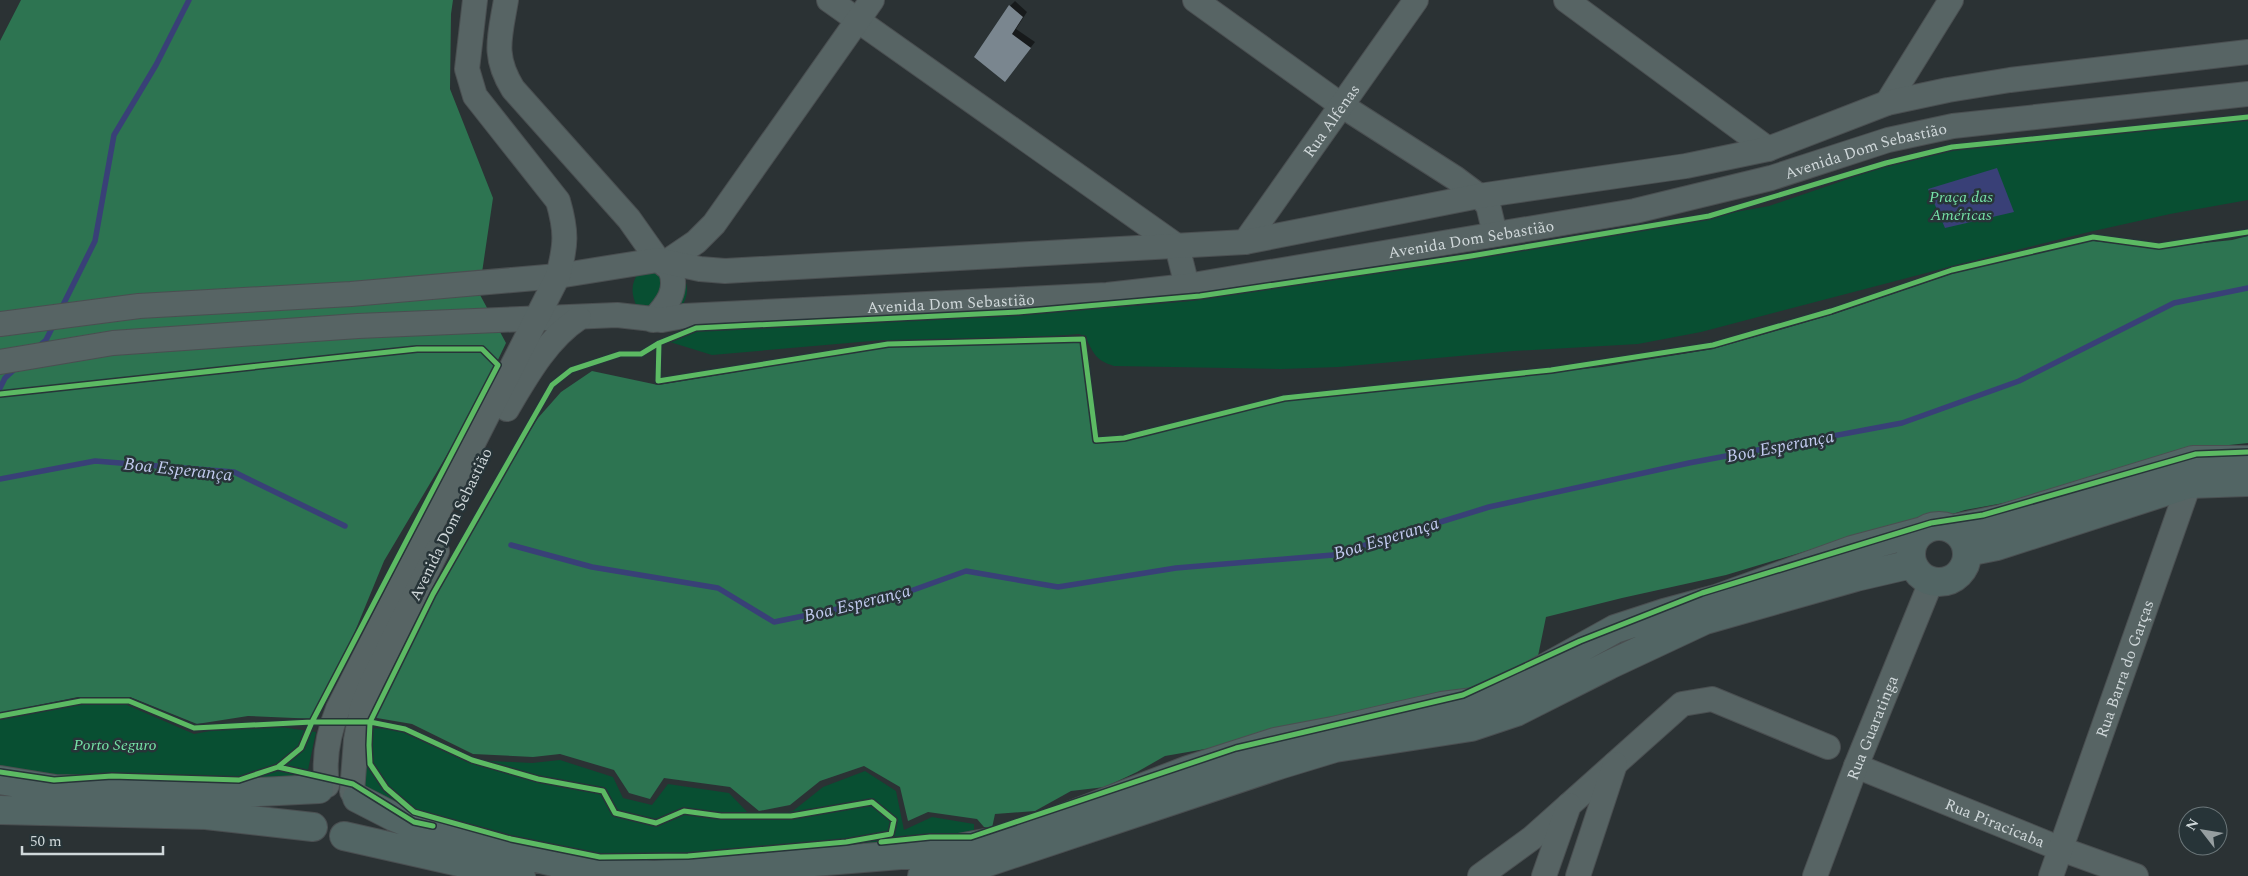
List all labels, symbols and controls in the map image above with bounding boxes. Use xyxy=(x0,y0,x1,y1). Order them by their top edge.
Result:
street label: Rua Alfenas xyxy=(1297,79,1366,163)
street label: Avenida Dom Sebastião xyxy=(1782,117,1949,186)
park label: Praça das Américas xyxy=(1929,185,1993,227)
street label: Avenida Dom Sebastião xyxy=(1386,214,1556,265)
street label: Avenida Dom Sebastião xyxy=(866,288,1035,320)
water label: Boa Esperança xyxy=(1724,423,1836,470)
street label: Avenida Dom Sebastião xyxy=(403,444,498,605)
water label: Boa Esperança xyxy=(122,450,234,489)
water label: Boa Esperança xyxy=(1330,510,1442,567)
water label: Boa Esperança xyxy=(801,577,913,630)
street label: Rua Barra do Garças xyxy=(2090,596,2160,741)
street label: Rua Guaratinga xyxy=(1841,672,1905,784)
park label: Porto Seguro xyxy=(73,733,157,757)
street label: Rua Piracicaba xyxy=(1941,792,2048,854)
north arrow xyxy=(2178,806,2228,856)
text: N xyxy=(2180,814,2204,835)
scale bar xyxy=(22,824,164,856)
text: 50 m xyxy=(30,830,62,853)

